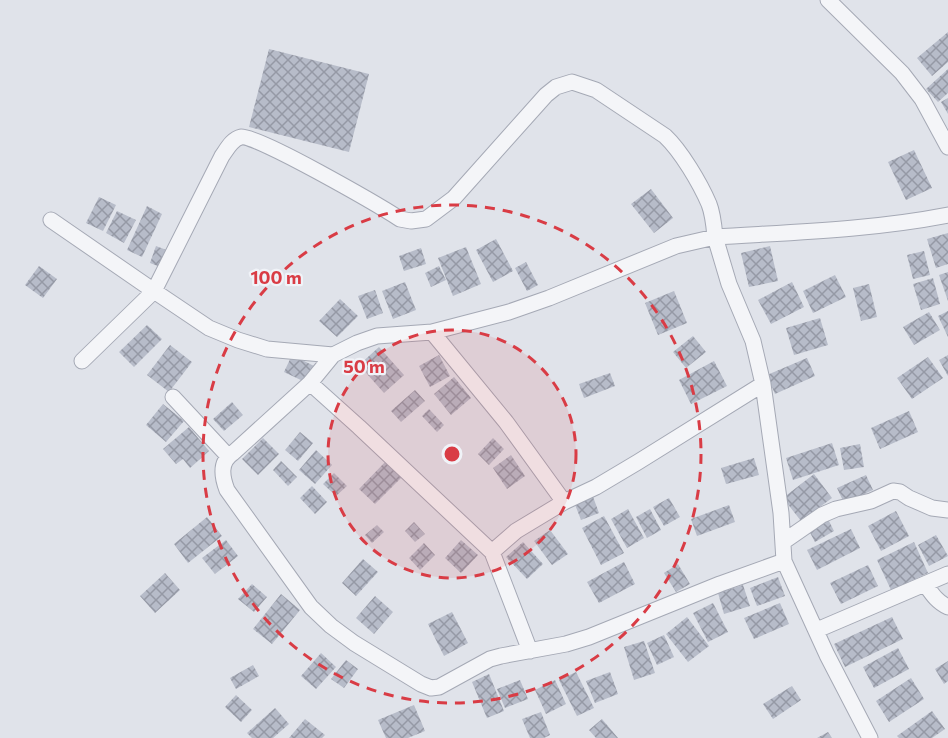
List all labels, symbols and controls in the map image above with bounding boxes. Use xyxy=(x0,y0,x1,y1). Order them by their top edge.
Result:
text: 100 m xyxy=(250,266,302,288)
text: 50 m xyxy=(343,355,385,377)
centre of rings xyxy=(442,444,462,464)

